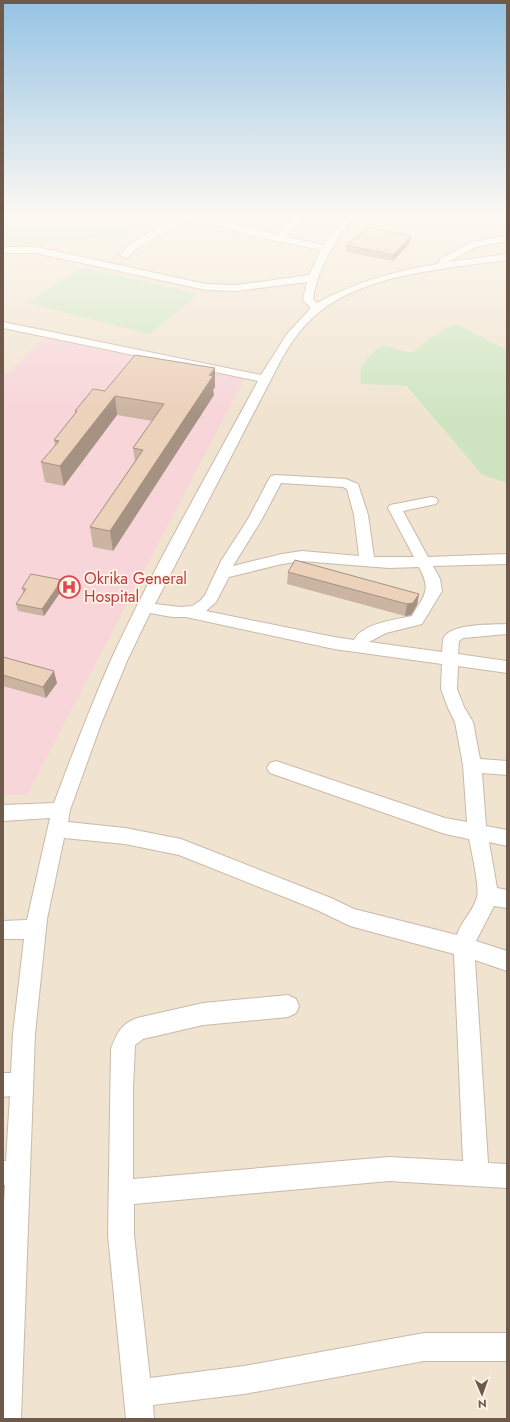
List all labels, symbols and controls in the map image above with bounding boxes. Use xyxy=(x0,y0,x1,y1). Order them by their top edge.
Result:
place label: Okrika General Hospital xyxy=(84,567,187,608)
hospital icon: Okrika General Hospital xyxy=(56,574,82,600)
north arrow xyxy=(462,1374,502,1414)
text: N xyxy=(478,1396,487,1412)

